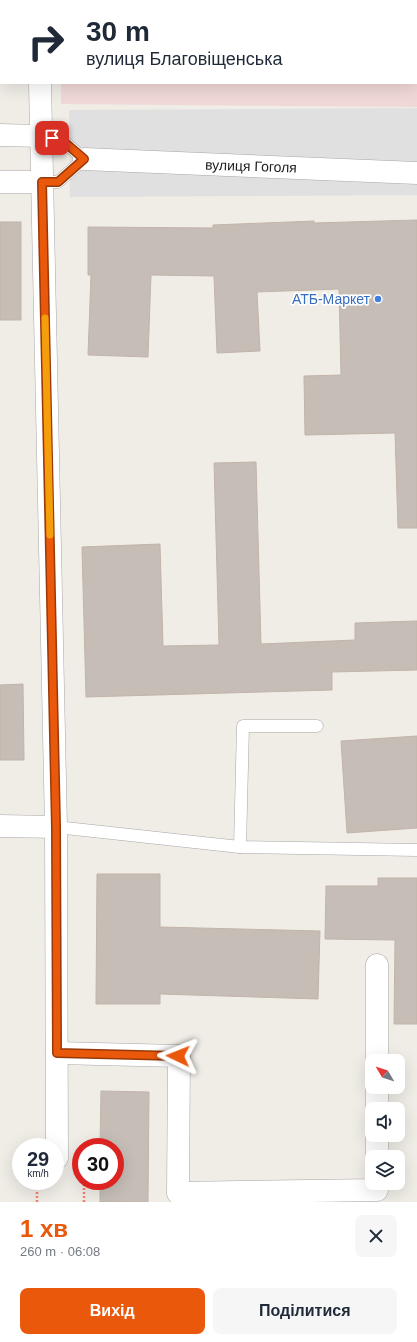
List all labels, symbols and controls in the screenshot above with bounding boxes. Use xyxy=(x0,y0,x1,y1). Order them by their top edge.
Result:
icon: right xyxy=(20,16,72,68)
text: 30 m xyxy=(86,16,150,47)
text: вулиця Благовіщенська xyxy=(86,49,282,69)
pin xyxy=(35,121,69,155)
icon: arrive xyxy=(41,127,63,149)
street label: вулиця Гоголя xyxy=(205,156,297,176)
place label: АТБ-Маркет xyxy=(292,291,371,307)
marker: АТБ-Маркет xyxy=(373,294,383,304)
position arrow xyxy=(157,1035,199,1077)
north arrow xyxy=(365,1054,405,1094)
map controls xyxy=(365,1054,405,1190)
button: sound xyxy=(365,1102,405,1142)
speed limit sign: 30 xyxy=(72,1138,124,1190)
text: 29 xyxy=(27,1148,49,1170)
button: layers xyxy=(365,1150,405,1190)
text: km/h xyxy=(27,1168,49,1179)
text: 1 хв xyxy=(20,1215,68,1242)
button: close xyxy=(355,1215,397,1257)
text: 260 m · 06:08 xyxy=(20,1244,100,1259)
button: Вихід xyxy=(20,1288,205,1334)
button: Поділитися xyxy=(213,1288,397,1334)

